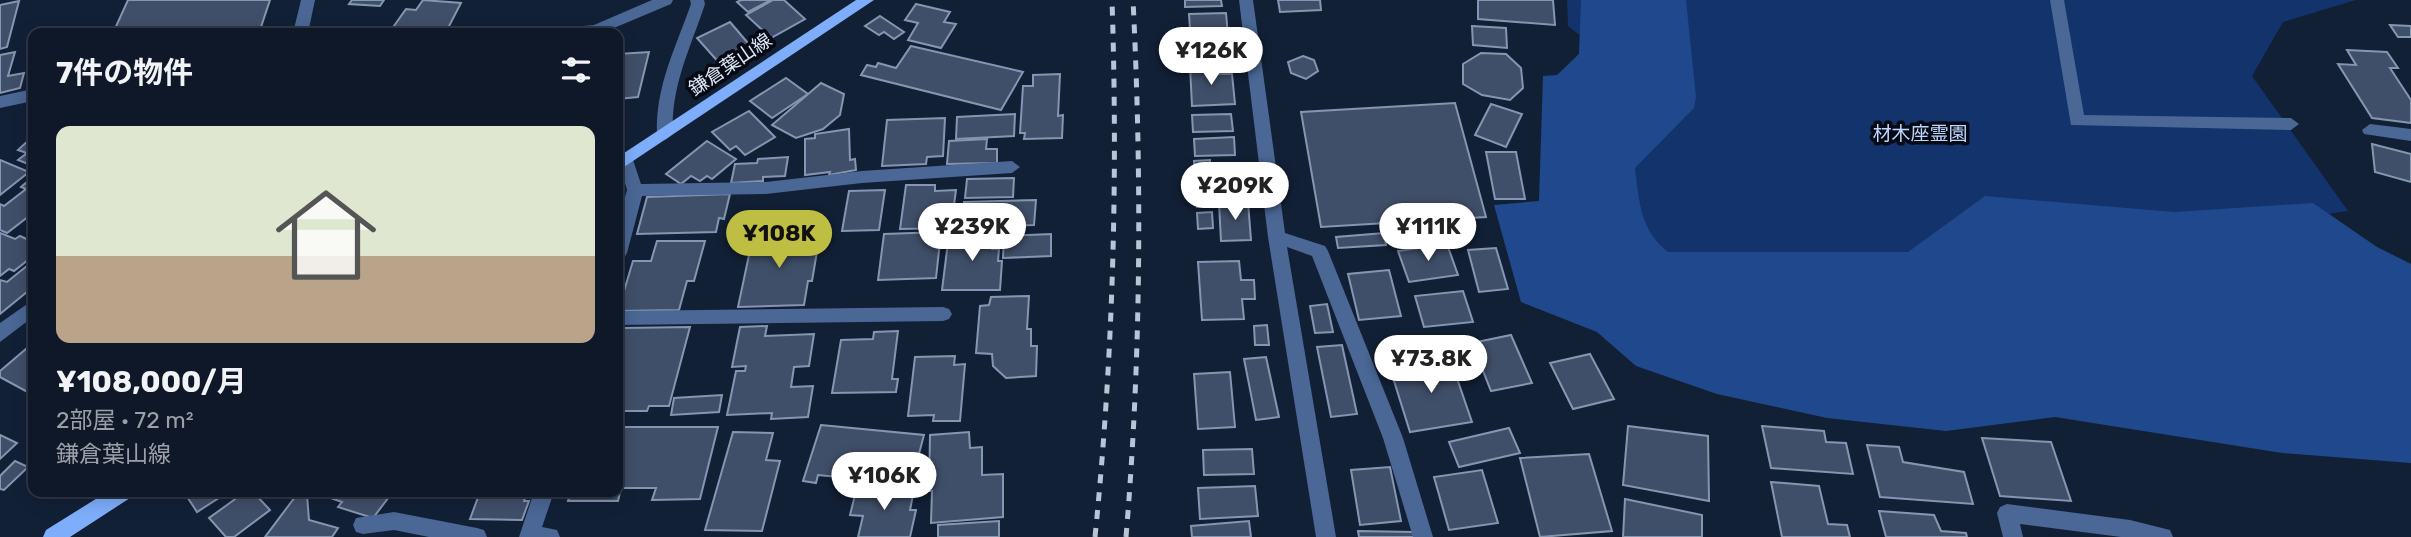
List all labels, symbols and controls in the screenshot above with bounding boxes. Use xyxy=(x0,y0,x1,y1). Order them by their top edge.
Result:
street label: 鎌倉葉山線 xyxy=(684,28,776,101)
pin: ¥126K xyxy=(1162,28,1260,87)
text: ¥126K xyxy=(1175,36,1247,64)
icon: filters xyxy=(557,51,595,89)
text: 7件の物件 xyxy=(56,55,193,91)
park label: 材木座霊園 xyxy=(1872,122,1968,145)
pin: ¥209K xyxy=(1186,162,1284,222)
text: ¥209K xyxy=(1197,171,1273,199)
icon: home xyxy=(263,172,389,298)
pin: ¥239K xyxy=(923,204,1021,263)
pin: ¥111K xyxy=(1379,204,1477,263)
pin: ¥108K xyxy=(730,210,828,270)
text: ¥239K xyxy=(934,212,1010,240)
text: ¥111K xyxy=(1395,212,1461,240)
text: ¥108K xyxy=(742,219,816,247)
pin: ¥73.8K xyxy=(1374,336,1488,395)
text: ¥73.8K xyxy=(1390,344,1472,372)
text: ¥108,000/月 xyxy=(56,364,247,400)
text: 2部屋 · 72 m² xyxy=(56,406,194,434)
text: 鎌倉葉山線 xyxy=(56,440,171,468)
pin: ¥106K xyxy=(835,452,933,512)
text: ¥106K xyxy=(847,461,921,489)

